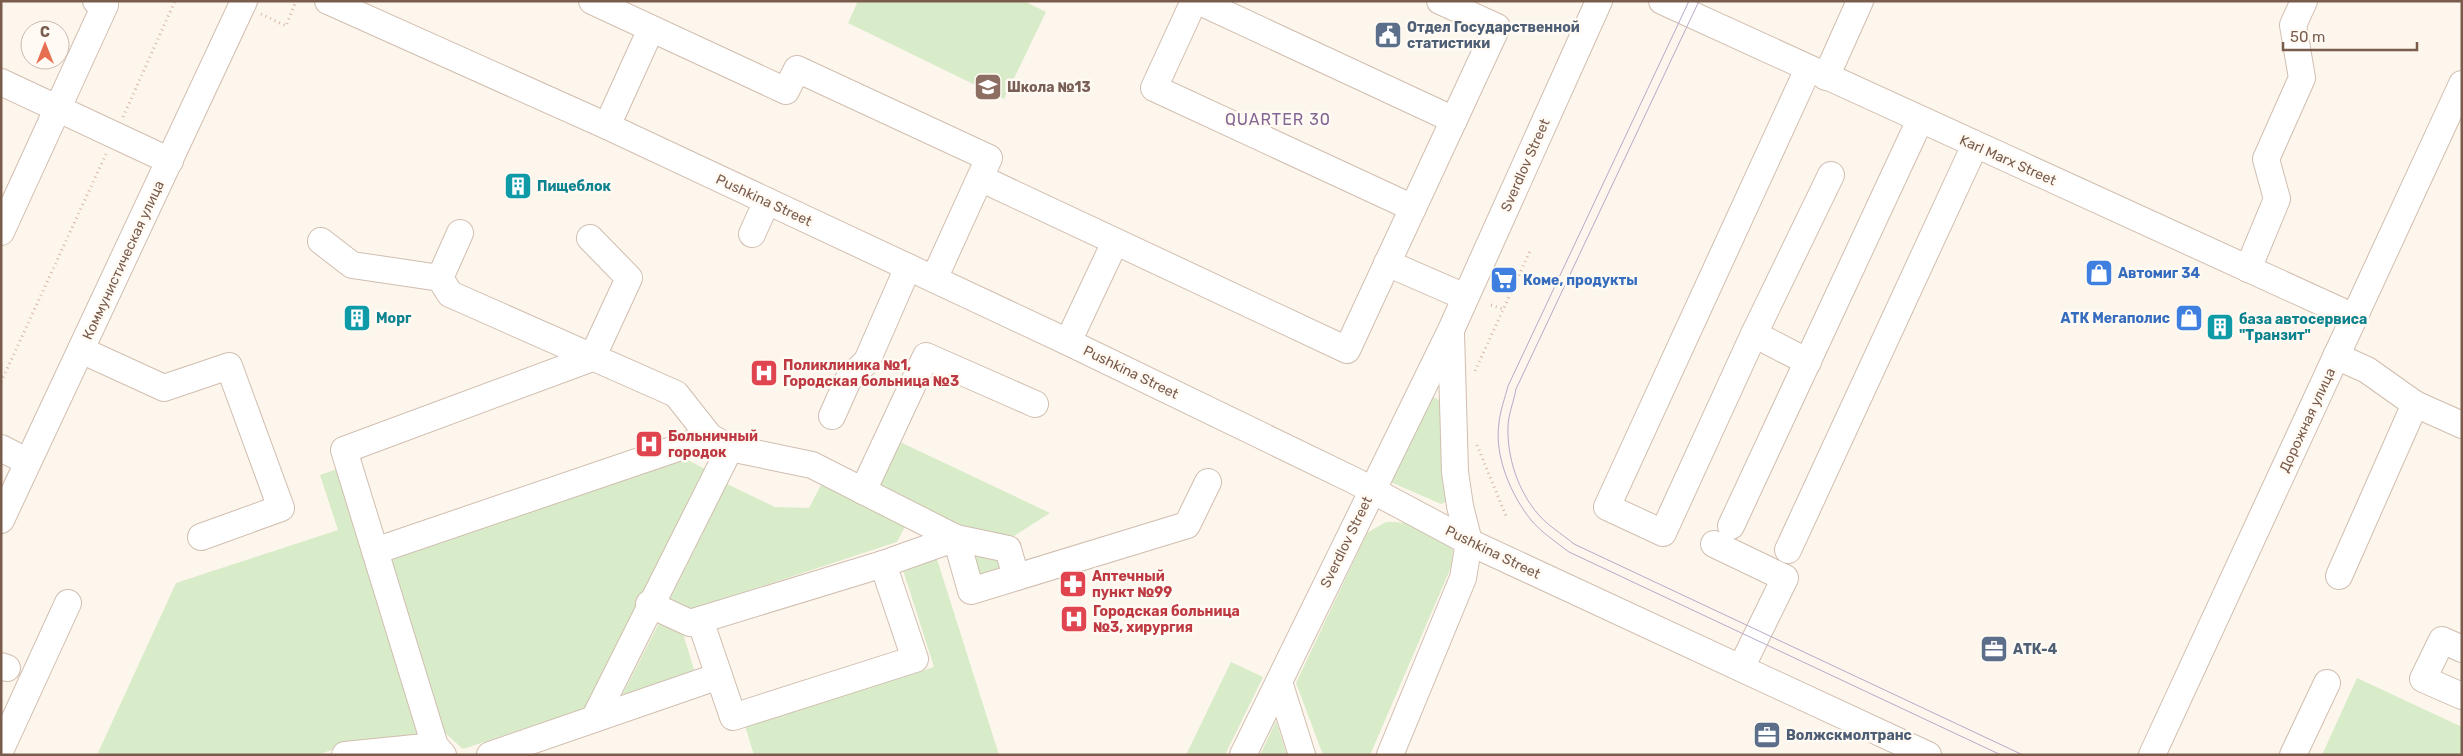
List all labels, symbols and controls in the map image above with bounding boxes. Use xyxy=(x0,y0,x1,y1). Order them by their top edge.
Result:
place label: Отдел Государственной статистики xyxy=(1407,19,1580,52)
north arrow xyxy=(20,20,70,70)
public building icon: Отдел Государственной статистики xyxy=(1373,20,1403,50)
scale bar xyxy=(2283,20,2417,52)
text: С xyxy=(40,24,50,41)
text: 50 m xyxy=(2290,28,2325,46)
school or university icon: Школа №13 xyxy=(973,72,1003,102)
place label: Школа №13 xyxy=(1007,79,1091,96)
district label: QUARTER 30 xyxy=(1225,110,1331,129)
street label: Sverdlov Street xyxy=(1497,116,1554,214)
street label: Karl Marx Street xyxy=(1957,132,2059,190)
building icon: Пищеблок xyxy=(503,171,533,201)
street label: Pushkina Street xyxy=(713,171,815,230)
street label: Коммунистическая улица xyxy=(79,178,168,342)
place label: Пищеблок xyxy=(537,178,612,195)
shop icon: Автомиг 34 xyxy=(2084,258,2114,288)
supermarket icon: Коме, продукты xyxy=(1489,265,1519,295)
place label: Автомиг 34 xyxy=(2118,265,2200,282)
place label: Коме, продукты xyxy=(1523,272,1638,289)
building icon: Морг xyxy=(342,303,372,333)
shop icon: АТК Мегаполис xyxy=(2174,303,2204,333)
place label: Морг xyxy=(376,310,412,327)
place label: АТК Мегаполис xyxy=(2061,310,2170,327)
place label: база автосервиса "Транзит" xyxy=(2239,311,2367,344)
building icon: база автосервиса "Транзит" xyxy=(2205,312,2235,342)
street label: Pushkina Street xyxy=(1080,342,1182,403)
place label: Поликлиника №1, Городская больница №3 xyxy=(783,357,959,390)
hospital icon: Поликлиника №1, Городская больница №3 xyxy=(749,358,779,388)
street label: Дорожная улица xyxy=(2276,365,2339,475)
place label: Больничный городок xyxy=(668,428,758,461)
hospital icon: Больничный городок xyxy=(634,429,664,459)
street label: Sverdlov Street xyxy=(1317,493,1376,591)
street label: Pushkina Street xyxy=(1442,522,1544,583)
place label: Аптечный пункт №99 xyxy=(1092,568,1172,601)
pharmacy icon: Аптечный пункт №99 xyxy=(1058,569,1088,599)
place label: Городская больница №3, хирургия xyxy=(1093,603,1240,636)
hospital icon: Городская больница №3, хирургия xyxy=(1059,604,1089,634)
office icon: АТК-4 xyxy=(1979,634,2009,664)
place label: АТК-4 xyxy=(2013,641,2058,658)
office icon: Волжскмолтранс xyxy=(1752,720,1782,750)
place label: Волжскмолтранс xyxy=(1786,727,1912,744)

